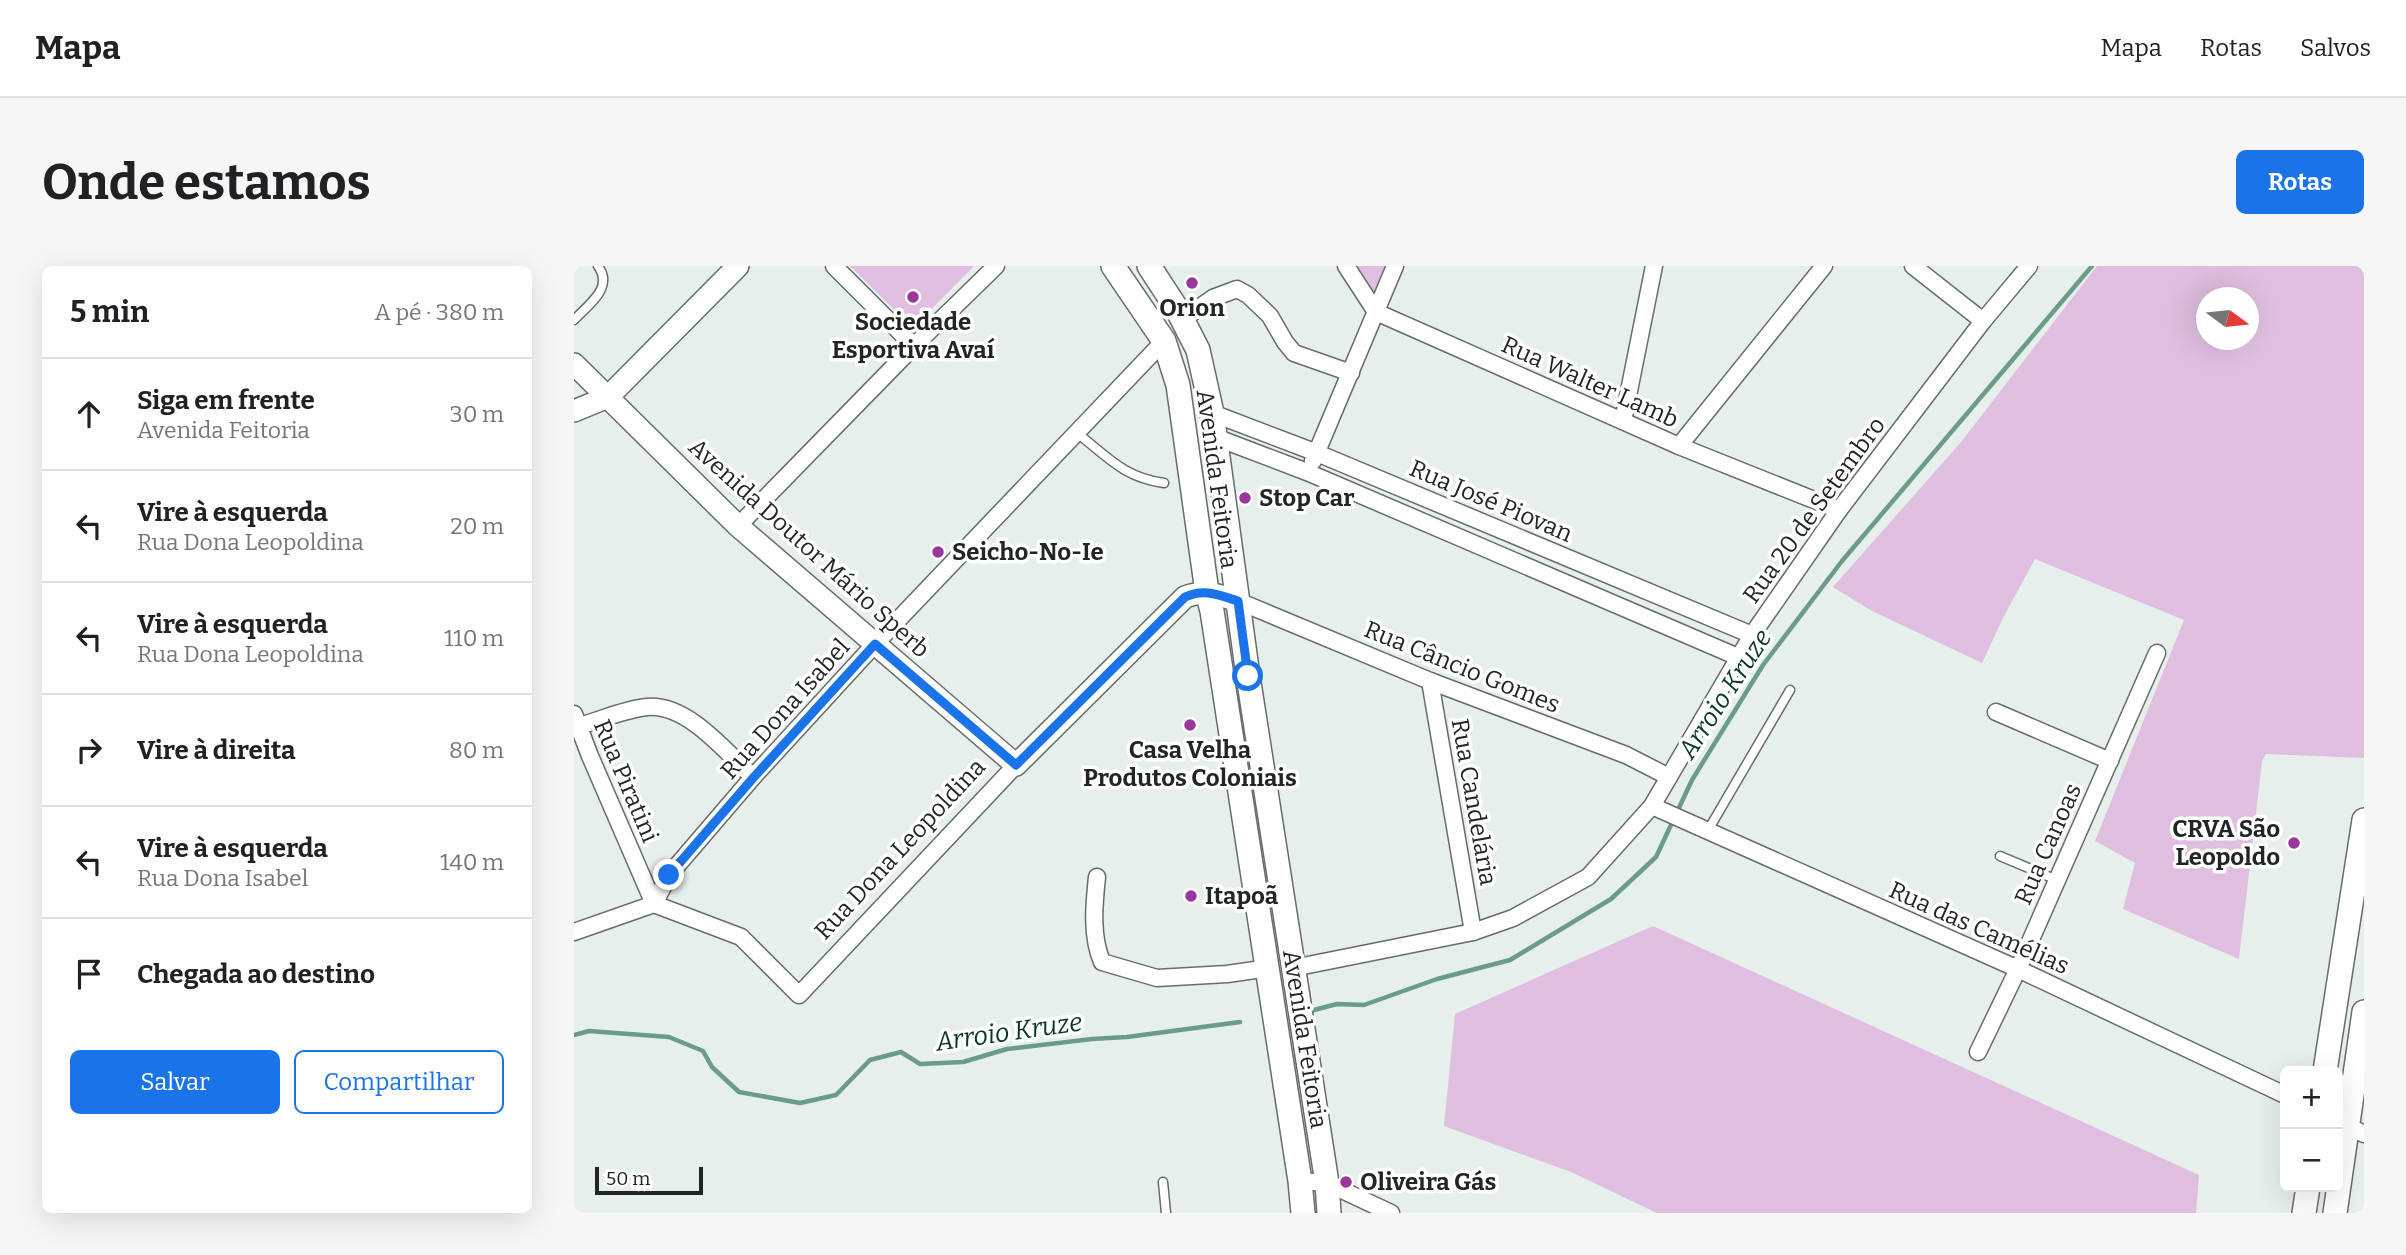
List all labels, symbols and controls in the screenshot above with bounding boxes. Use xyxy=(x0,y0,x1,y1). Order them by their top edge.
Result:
text: Mapa xyxy=(35,28,120,68)
text: Mapa xyxy=(2100,34,2162,62)
text: Rotas xyxy=(2200,34,2262,62)
text: Salvos xyxy=(2300,34,2371,62)
button: Rotas xyxy=(2236,150,2364,214)
text: Onde estamos xyxy=(42,153,371,212)
marker: Orion xyxy=(1184,275,1200,291)
north arrow xyxy=(2196,287,2259,350)
marker: Sociedade Esportiva Avaí xyxy=(905,289,921,305)
text: 5 min xyxy=(70,294,149,330)
place label: Orion xyxy=(1159,294,1225,322)
text: A pé · 380 m xyxy=(375,298,504,326)
place label: Sociedade Esportiva Avaí xyxy=(832,308,995,364)
street label: Rua Walter Lamb xyxy=(1497,330,1683,434)
text: Siga em frente xyxy=(137,385,315,416)
street label: Avenida Feitoria xyxy=(1191,388,1243,570)
icon: ahead xyxy=(70,395,108,433)
text: 30 m xyxy=(450,400,504,428)
street label: Rua 20 de Setembro xyxy=(1737,412,1891,608)
text: Avenida Feitoria xyxy=(137,416,310,444)
street label: Avenida Doutor Mário Sperb xyxy=(683,433,935,663)
street label: Rua José Piovan xyxy=(1405,454,1577,548)
place label: Stop Car xyxy=(1259,484,1355,512)
marker: Stop Car xyxy=(1237,490,1253,506)
text: Vire à esquerda xyxy=(137,497,328,528)
icon: left xyxy=(70,507,108,545)
text: 20 m xyxy=(450,512,504,540)
text: Rua Dona Leopoldina xyxy=(137,528,364,556)
place label: Seicho-No-Ie xyxy=(952,538,1104,566)
marker: Seicho-No-Ie xyxy=(930,544,946,560)
text: Vire à esquerda xyxy=(137,609,328,640)
street label: Rua Câncio Gomes xyxy=(1360,615,1564,719)
icon: left xyxy=(70,619,108,657)
text: 110 m xyxy=(444,624,504,652)
water label: Arroio Kruze xyxy=(1671,624,1778,765)
street label: Rua Dona Isabel xyxy=(715,633,855,785)
text: Rua Dona Leopoldina xyxy=(137,640,364,668)
route start xyxy=(1232,660,1263,691)
street label: Rua Piratini xyxy=(588,715,664,847)
street label: Rua Candelária xyxy=(1446,716,1502,888)
marker: Casa Velha Produtos Coloniais xyxy=(1182,717,1198,733)
icon: right xyxy=(70,731,108,769)
text: Vire à direita xyxy=(137,735,296,766)
text: 80 m xyxy=(449,736,504,764)
place label: Casa Velha Produtos Coloniais xyxy=(1083,736,1297,792)
street label: Rua Dona Leopoldina xyxy=(809,753,991,945)
street label: Rua Canoas xyxy=(2009,779,2087,909)
place label: CRVA São Leopoldo xyxy=(2172,815,2280,871)
text: Vire à esquerda xyxy=(137,833,328,864)
marker: CRVA São Leopoldo xyxy=(2286,835,2302,851)
icon: left xyxy=(70,843,108,881)
text: 140 m xyxy=(440,848,504,876)
route end xyxy=(653,859,684,890)
text: Rua Dona Isabel xyxy=(137,864,308,892)
street label: Rua das Camélias xyxy=(1885,876,2073,980)
place label: Itapoã xyxy=(1205,882,1279,910)
marker: Itapoã xyxy=(1183,888,1199,904)
street label: Avenida Feitoria xyxy=(1277,948,1333,1130)
icon: arrive xyxy=(70,955,108,993)
text: Chegada ao destino xyxy=(137,959,375,990)
water label: Arroio Kruze xyxy=(933,1006,1084,1058)
button: Salvar xyxy=(70,1050,280,1114)
button: Compartilhar xyxy=(294,1050,504,1114)
map controls xyxy=(2280,1066,2343,1192)
button: + xyxy=(2280,1066,2343,1129)
button: − xyxy=(2280,1129,2343,1192)
scale bar xyxy=(595,1164,704,1196)
text: 50 m xyxy=(606,1167,650,1190)
place label: Oliveira Gás xyxy=(1360,1168,1497,1196)
marker: Oliveira Gás xyxy=(1338,1174,1354,1190)

